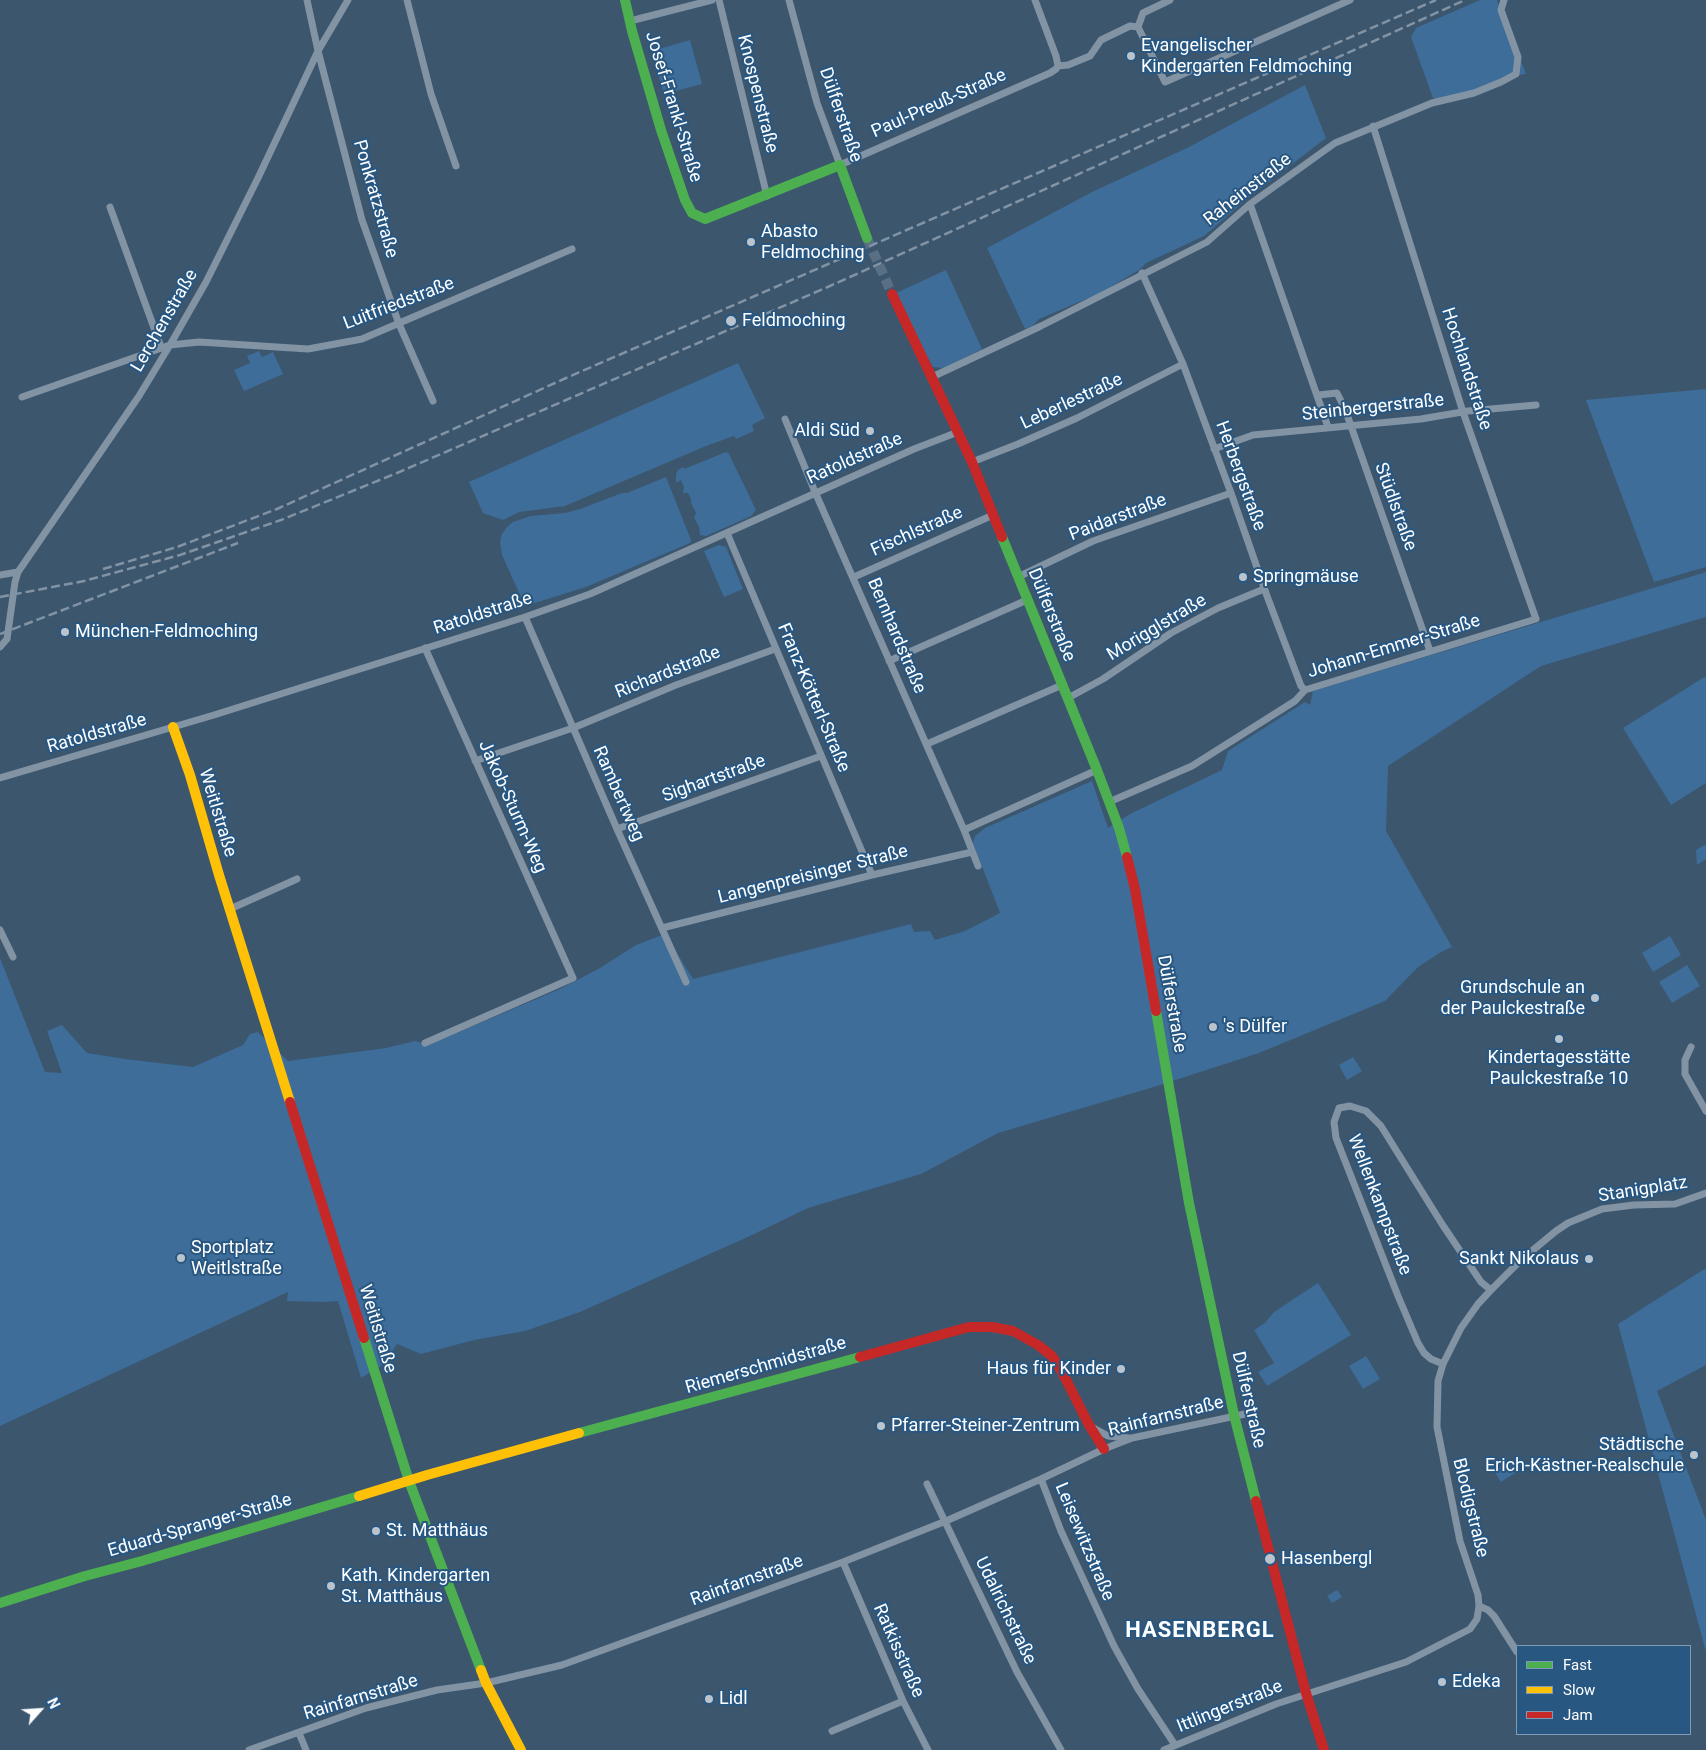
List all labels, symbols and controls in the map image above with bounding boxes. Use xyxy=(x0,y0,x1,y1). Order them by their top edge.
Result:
street label: Josef-Frankl-Straße xyxy=(640,29,706,185)
street label: Knospenstraße xyxy=(732,33,782,155)
place label: Evangelischer Kindergarten Feldmoching xyxy=(1141,35,1352,78)
marker: Evangelischer Kindergarten Feldmoching xyxy=(1125,50,1137,62)
street label: Dülferstraße xyxy=(814,65,866,165)
street label: Paul-Preuß-Straße xyxy=(868,65,1010,143)
street label: Ponkratzstraße xyxy=(348,137,402,261)
street label: Raheinstraße xyxy=(1200,149,1296,231)
place label: Abasto Feldmoching xyxy=(761,221,865,264)
marker: Abasto Feldmoching xyxy=(745,236,757,248)
street label: Lerchenstraße xyxy=(127,266,203,376)
street label: Luitfriedstraße xyxy=(341,273,457,335)
street label: Hochlandstraße xyxy=(1436,305,1496,433)
place label: Feldmoching xyxy=(742,310,846,332)
marker: Feldmoching xyxy=(724,314,738,328)
street label: Leberlestraße xyxy=(1018,369,1126,435)
street label: Steinbergerstraße xyxy=(1301,390,1445,426)
street label: Herbergstraße xyxy=(1210,418,1270,534)
place label: Aldi Süd xyxy=(794,420,860,442)
marker: Aldi Süd xyxy=(864,425,876,437)
street label: Ratoldstraße xyxy=(804,428,906,490)
street label: Stüdlstraße xyxy=(1369,460,1421,554)
street label: Paidarstraße xyxy=(1066,490,1170,546)
street label: Fischlstraße xyxy=(868,502,966,562)
street label: Dülferstraße xyxy=(1022,565,1080,665)
place label: Springmäuse xyxy=(1253,566,1359,588)
marker: Springmäuse xyxy=(1237,571,1249,583)
street label: Bernhardstraße xyxy=(862,575,930,697)
street label: Ratoldstraße xyxy=(431,588,535,640)
street label: Morigglstraße xyxy=(1103,590,1211,666)
street label: Johann-Emmer-Straße xyxy=(1305,610,1483,684)
street label: Franz-Kötterl-Straße xyxy=(772,620,854,776)
place label: München-Feldmoching xyxy=(75,621,258,643)
marker: München-Feldmoching xyxy=(59,626,71,638)
street label: Richardstraße xyxy=(612,642,724,704)
street label: Ratoldstraße xyxy=(45,710,149,758)
street label: Jakob-Sturm-Weg xyxy=(473,737,551,877)
street label: Rambertweg xyxy=(587,743,649,845)
street label: Sighartstraße xyxy=(659,750,769,808)
street label: Weitlstraße xyxy=(193,766,241,860)
street label: Langenpreisinger Straße xyxy=(716,841,910,909)
street label: Dülferstraße xyxy=(1152,953,1190,1055)
place label: Grundschule an der Paulckestraße xyxy=(1441,977,1585,1020)
marker: Grundschule an der Paulckestraße xyxy=(1589,992,1601,1004)
place label: 's Dülfer xyxy=(1223,1016,1287,1038)
marker: 's Dülfer xyxy=(1207,1021,1219,1033)
marker: Kindertagesstätte Paulckestraße 10 xyxy=(1553,1033,1565,1045)
place label: Kindertagesstätte Paulckestraße 10 xyxy=(1488,1047,1630,1090)
street label: Wellenkampstraße xyxy=(1342,1131,1416,1279)
street label: Stanigplatz xyxy=(1597,1172,1689,1208)
place label: Sportplatz Weitlstraße xyxy=(191,1237,282,1280)
place label: Sankt Nikolaus xyxy=(1459,1248,1579,1270)
marker: Sportplatz Weitlstraße xyxy=(175,1252,187,1264)
marker: Sankt Nikolaus xyxy=(1583,1253,1595,1265)
street label: Weitlstraße xyxy=(353,1282,401,1376)
street label: Riemerschmidstraße xyxy=(683,1333,849,1399)
street label: Dülferstraße xyxy=(1226,1349,1270,1451)
place label: Haus für Kinder xyxy=(987,1358,1111,1380)
marker: Haus für Kinder xyxy=(1115,1363,1127,1375)
street label: Rainfarnstraße xyxy=(1106,1392,1226,1442)
place label: Pfarrer-Steiner-Zentrum xyxy=(891,1415,1080,1437)
marker: Pfarrer-Steiner-Zentrum xyxy=(875,1420,887,1432)
place label: Städtische Erich-Kästner-Realschule xyxy=(1485,1434,1684,1476)
marker: Städtische Erich-Kästner-Realschule xyxy=(1688,1449,1700,1461)
street label: Blodigstraße xyxy=(1447,1456,1493,1560)
street label: Leisewitzstraße xyxy=(1049,1480,1119,1604)
street label: Eduard-Spranger-Straße xyxy=(106,1489,294,1563)
place label: St. Matthäus xyxy=(386,1520,488,1542)
marker: St. Matthäus xyxy=(370,1525,382,1537)
place label: Hasenbergl xyxy=(1281,1548,1372,1570)
street label: Rainfarnstraße xyxy=(688,1551,806,1611)
marker: Hasenbergl xyxy=(1263,1552,1277,1566)
street label: Udalrichstraße xyxy=(970,1554,1040,1668)
place label: Kath. Kindergarten St. Matthäus xyxy=(341,1565,490,1608)
marker: Kath. Kindergarten St. Matthäus xyxy=(325,1580,337,1592)
street label: Ratkisstraße xyxy=(868,1601,928,1701)
district label: HASENBERGL xyxy=(1124,1618,1276,1644)
legend xyxy=(1516,1645,1691,1735)
text: Fast xyxy=(1563,1656,1592,1674)
street label: Rainfarnstraße xyxy=(301,1670,421,1726)
place label: Edeka xyxy=(1452,1671,1501,1693)
street label: Ittlingerstraße xyxy=(1174,1676,1286,1738)
marker: Edeka xyxy=(1436,1676,1448,1688)
text: Slow xyxy=(1563,1681,1595,1699)
north arrow xyxy=(15,1685,65,1735)
place label: Lidl xyxy=(719,1688,748,1710)
marker: Lidl xyxy=(703,1693,715,1705)
text: N xyxy=(44,1695,63,1711)
text: Jam xyxy=(1563,1706,1593,1724)

